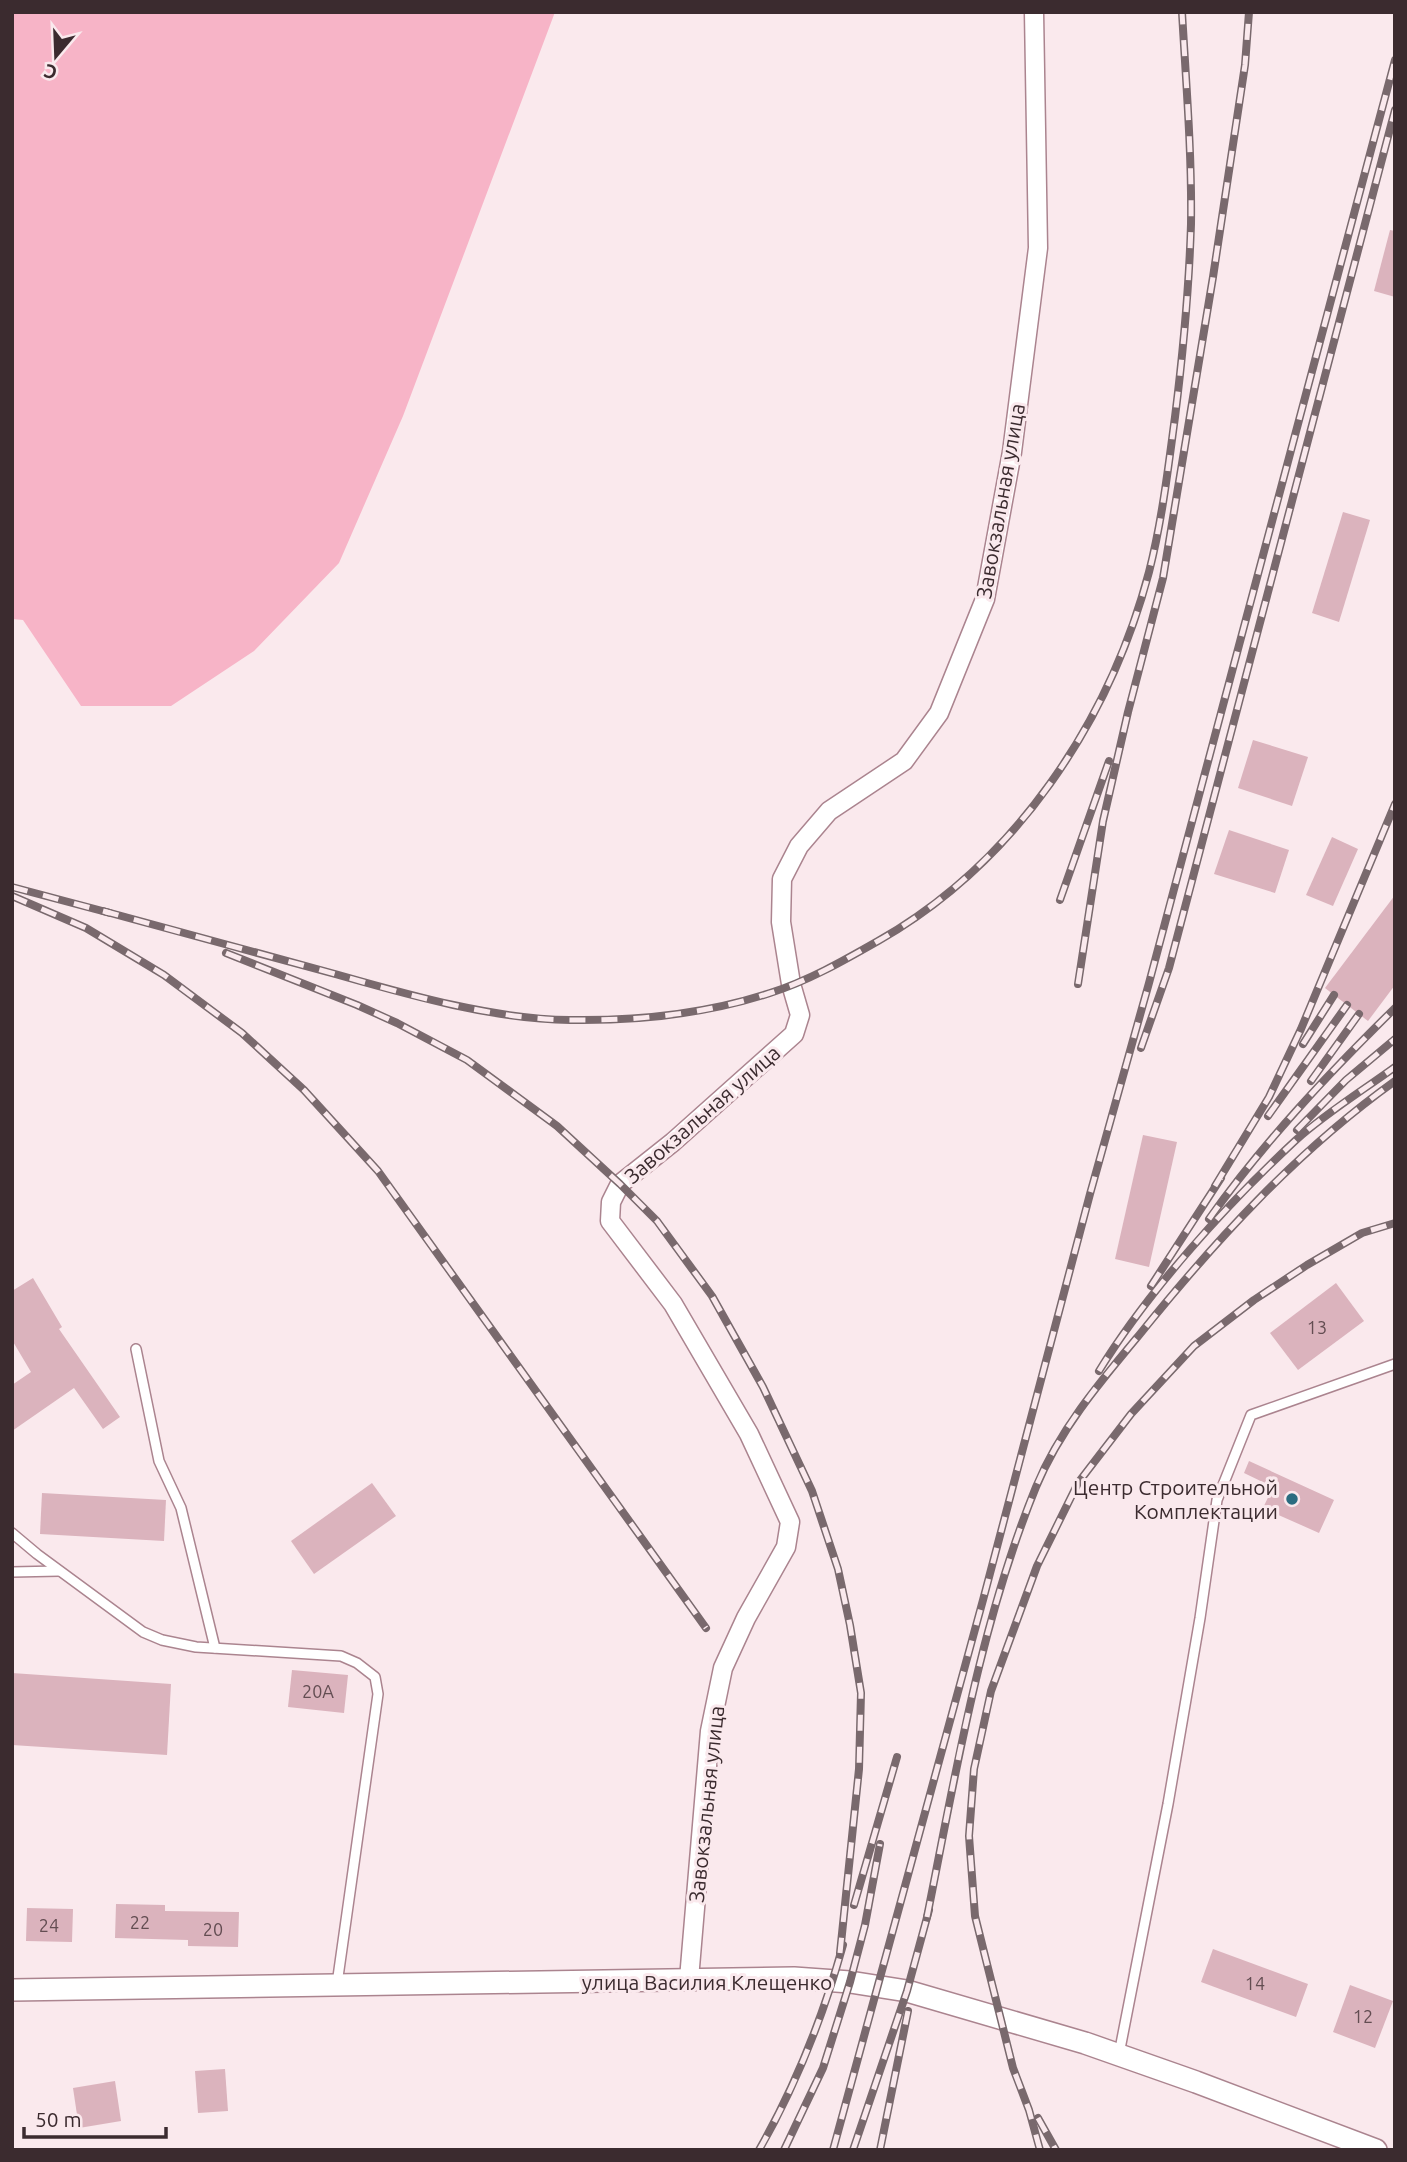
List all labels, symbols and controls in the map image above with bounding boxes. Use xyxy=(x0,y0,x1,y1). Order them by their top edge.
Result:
north arrow xyxy=(21,21,91,91)
text: С xyxy=(41,60,60,84)
street label: Завокзальная улица xyxy=(971,401,1029,601)
street label: Завокзальная улица xyxy=(619,1040,785,1188)
house number: 13 xyxy=(1307,1317,1327,1337)
place label: Центр Строительной Комплектации xyxy=(1073,1475,1278,1523)
marker: Центр Строительной Комплектации xyxy=(1284,1491,1300,1507)
house number: 20А xyxy=(302,1681,334,1701)
street label: Завокзальная улица xyxy=(684,1704,728,1904)
house number: 22 xyxy=(130,1912,150,1932)
house number: 24 xyxy=(39,1915,59,1935)
house number: 20 xyxy=(203,1919,223,1939)
street label: улица Василия Клещенко xyxy=(582,1970,832,1994)
house number: 14 xyxy=(1245,1973,1265,1993)
house number: 12 xyxy=(1353,2006,1373,2026)
scale bar xyxy=(24,2096,166,2140)
text: 50 m xyxy=(35,2107,82,2131)

